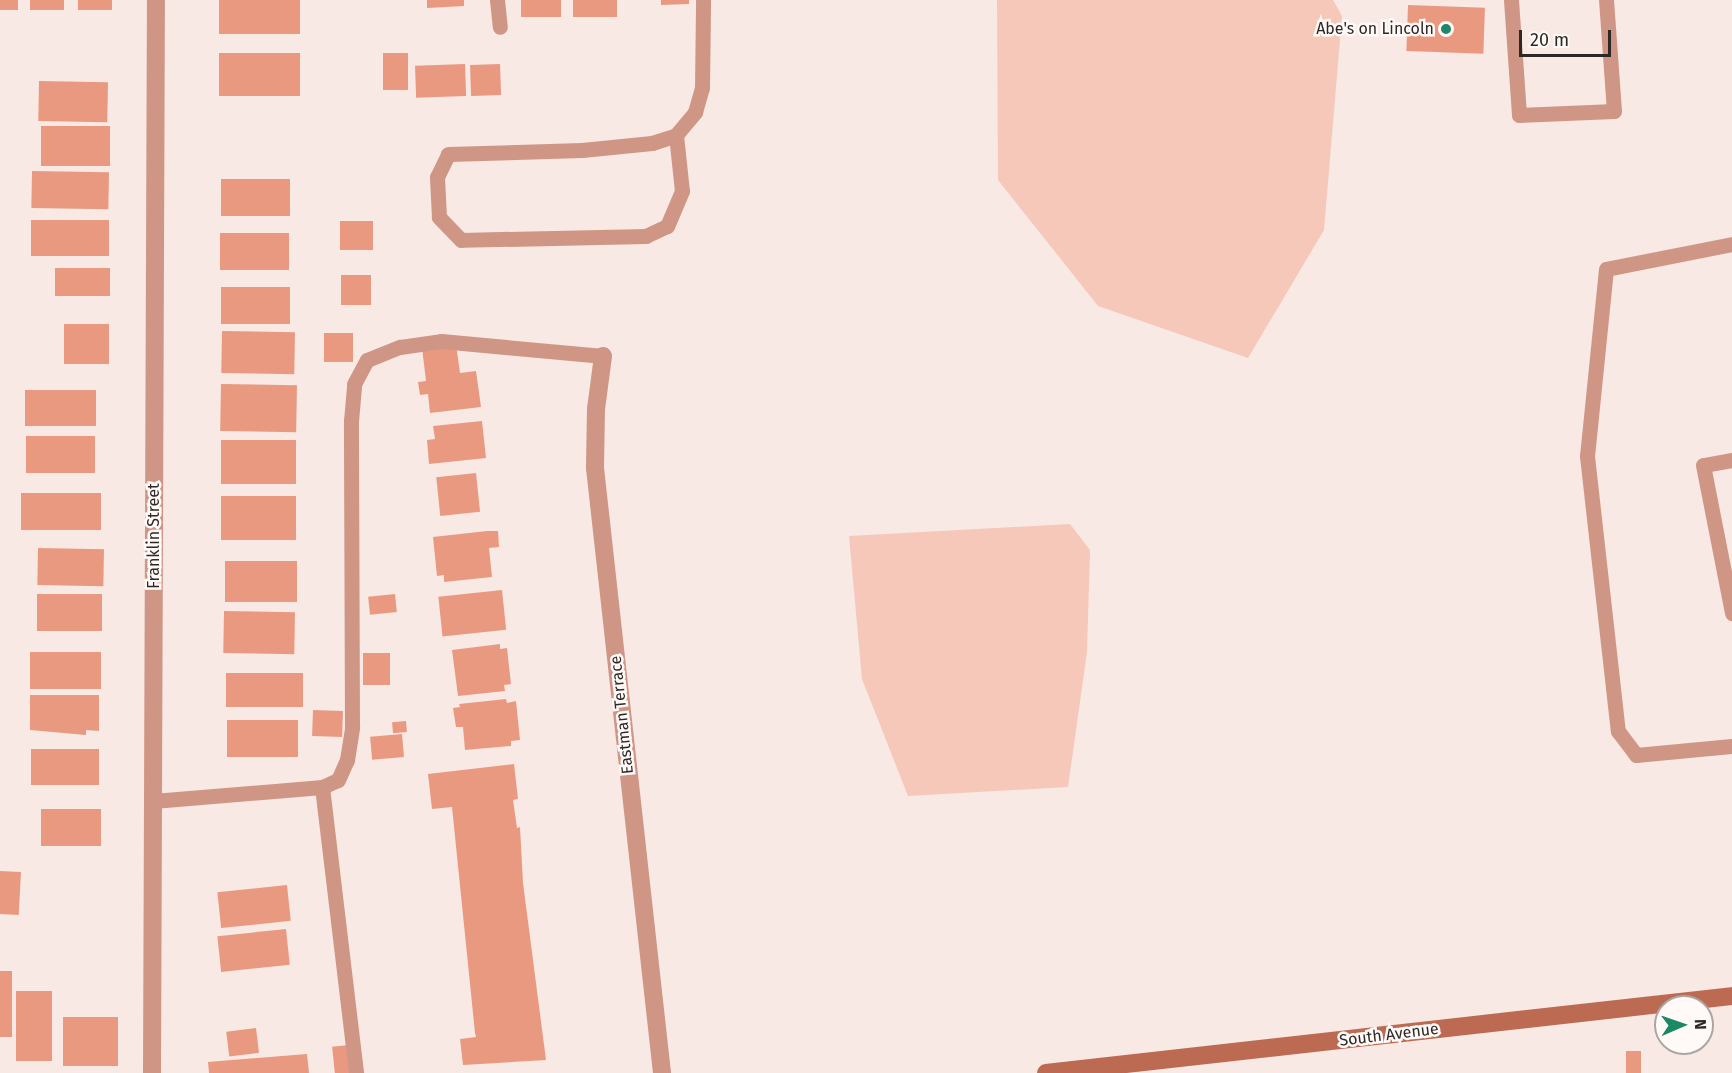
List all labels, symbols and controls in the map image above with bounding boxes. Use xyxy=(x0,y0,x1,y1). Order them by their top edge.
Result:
scale bar xyxy=(1522,18,1614,56)
place label: Abe's on Lincoln xyxy=(1316,19,1434,39)
marker: Abe's on Lincoln xyxy=(1439,22,1453,36)
text: 20 m xyxy=(1530,29,1569,51)
street label: Franklin Street xyxy=(144,483,164,589)
street label: Eastman Terrace xyxy=(606,655,638,775)
north arrow xyxy=(1654,995,1714,1055)
street label: South Avenue xyxy=(1338,1019,1440,1051)
text: N xyxy=(1691,1019,1710,1030)

